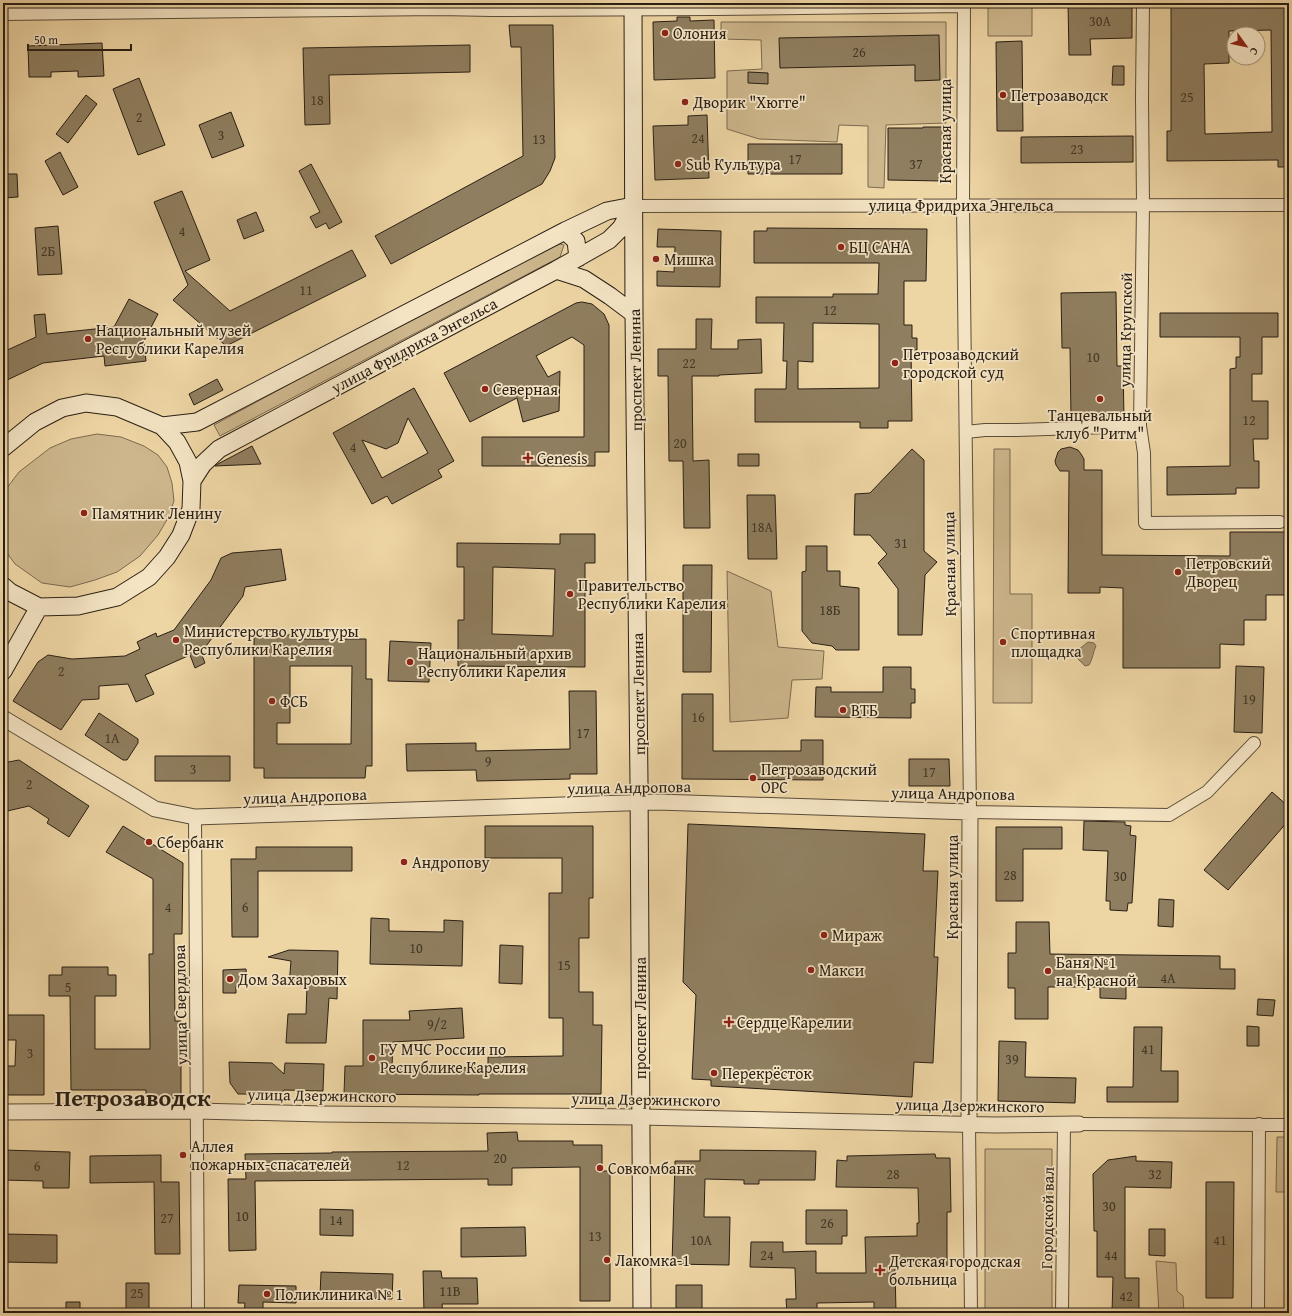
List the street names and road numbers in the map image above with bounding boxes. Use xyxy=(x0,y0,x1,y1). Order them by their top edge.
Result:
street label: Красная улица xyxy=(933,78,957,183)
street label: улица Фридриха Энгельса xyxy=(867,193,1054,217)
street label: улица Крупской xyxy=(1112,272,1138,389)
street label: улица Фридриха Энгельса xyxy=(326,291,502,400)
street label: проспект Ленина xyxy=(622,308,648,431)
street label: Красная улица xyxy=(936,511,962,617)
street label: проспект Ленина xyxy=(625,632,651,755)
street label: улица Андропова xyxy=(566,774,691,800)
street label: улица Андропова xyxy=(890,780,1015,806)
street label: улица Андропова xyxy=(242,782,368,810)
street label: Красная улица xyxy=(940,834,964,939)
street label: улица Свердлова xyxy=(167,944,193,1066)
street label: проспект Ленина xyxy=(628,956,652,1079)
street label: улица Дзержинского xyxy=(246,1082,397,1108)
street label: улица Дзержинского xyxy=(570,1086,721,1112)
street label: улица Дзержинского xyxy=(894,1092,1045,1118)
street label: Городской вал xyxy=(1034,1166,1060,1269)

